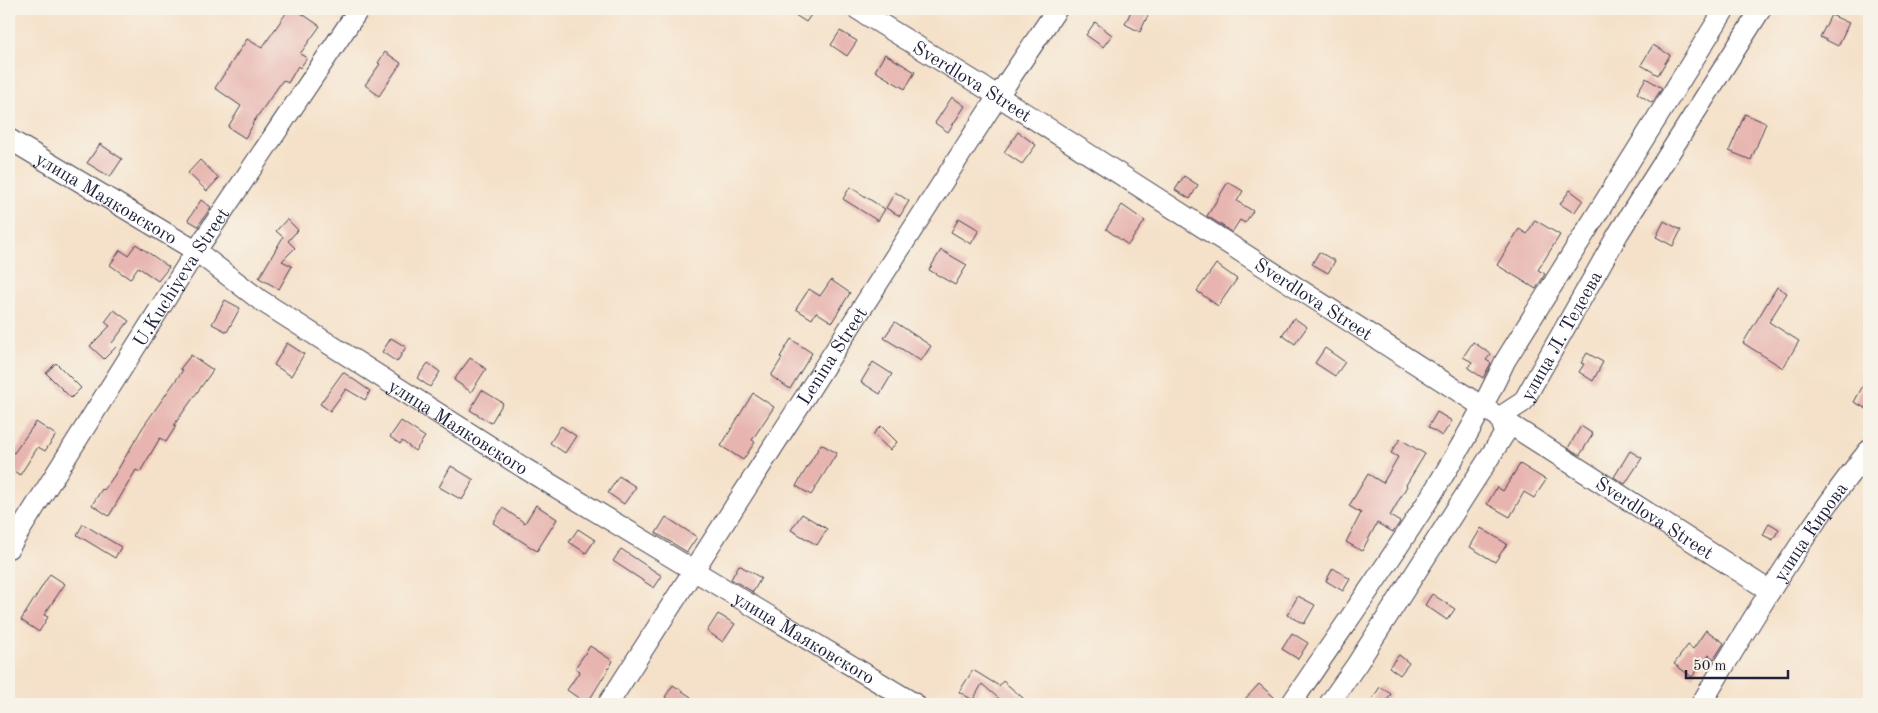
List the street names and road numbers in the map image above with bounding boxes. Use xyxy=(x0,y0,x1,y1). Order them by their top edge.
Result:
street label: Sverdlova Street xyxy=(909,39,1034,127)
street label: улица Маяковского xyxy=(31,150,180,249)
street label: U.Kuchiyeva Street xyxy=(131,205,234,351)
street label: Sverdlova Street xyxy=(1250,256,1375,345)
street label: улица Л. Тедеева xyxy=(1519,268,1607,405)
street label: Lenina Street xyxy=(795,305,872,409)
street label: улица Маяковского xyxy=(384,377,530,480)
street label: Sverdlova Street xyxy=(1591,475,1716,564)
street label: улица Кирова xyxy=(1771,479,1853,586)
street label: улица Маяковского xyxy=(729,590,877,689)

